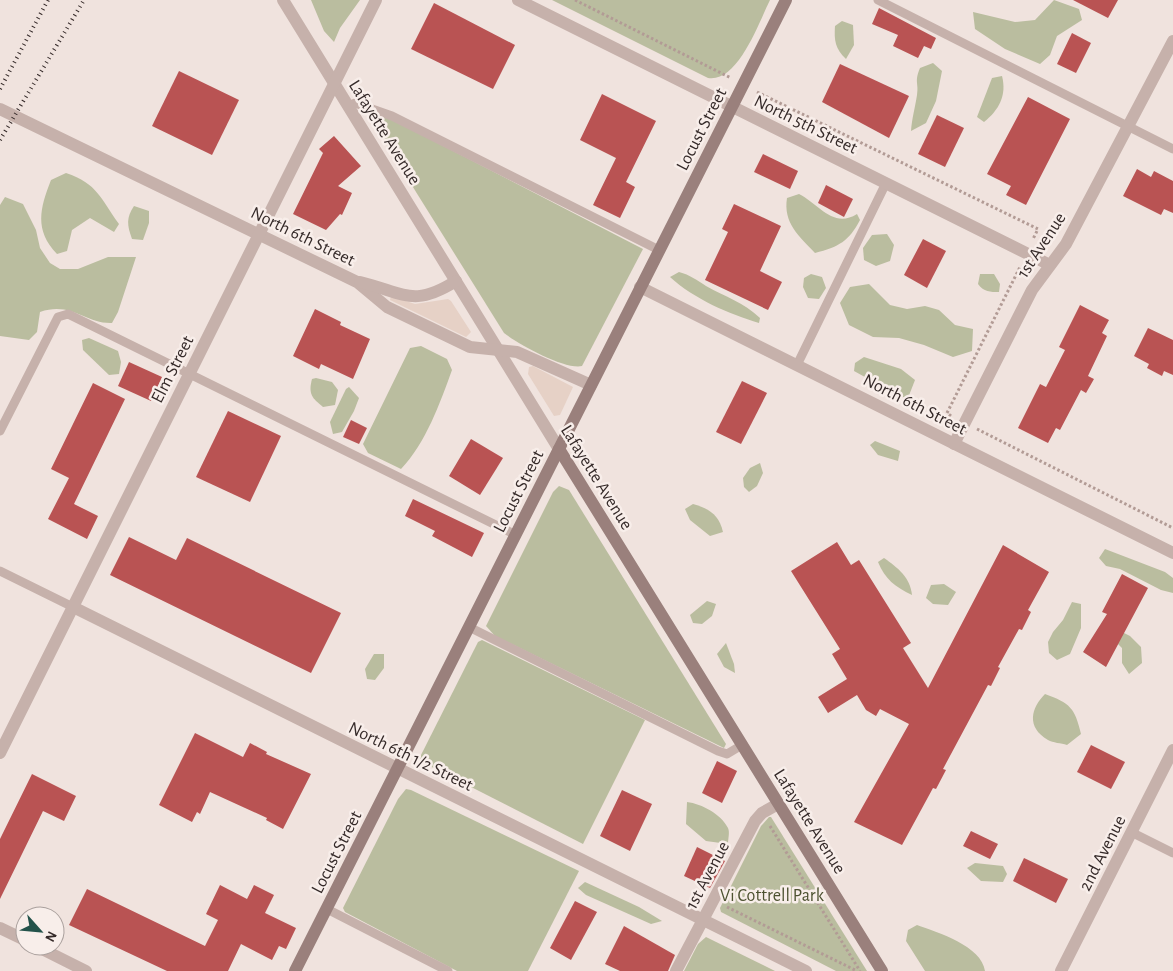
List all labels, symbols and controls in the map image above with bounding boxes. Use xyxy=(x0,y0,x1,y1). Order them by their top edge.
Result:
street label: Lafayette Avenue xyxy=(345,77,423,188)
street label: Locust Street xyxy=(673,85,730,174)
street label: North 5th Street xyxy=(751,92,860,158)
street label: North 6th Street xyxy=(248,204,358,270)
street label: 1st Avenue xyxy=(1014,210,1070,281)
street label: Elm Street xyxy=(148,333,198,406)
street label: North 6th Street xyxy=(860,371,969,439)
street label: Lafayette Avenue xyxy=(557,422,635,533)
street label: Locust Street xyxy=(490,447,547,536)
street label: North 6th 1/2 Street xyxy=(346,719,476,795)
street label: Lafayette Avenue xyxy=(770,766,848,877)
street label: Locust Street xyxy=(308,808,365,897)
street label: 2nd Avenue xyxy=(1076,813,1130,894)
street label: 1st Avenue xyxy=(683,839,733,912)
park label: Vi Cottrell Park xyxy=(720,887,825,905)
north arrow xyxy=(15,906,65,956)
text: N xyxy=(42,929,59,944)

